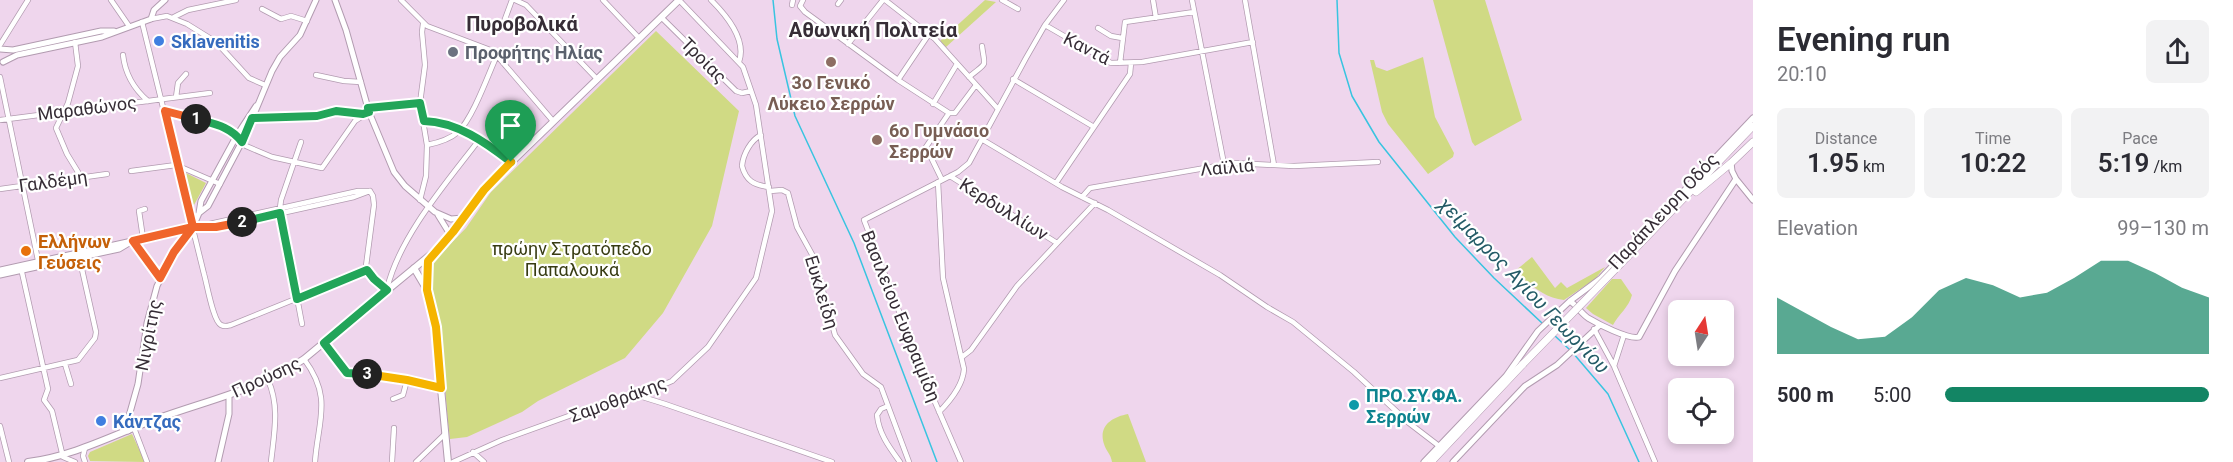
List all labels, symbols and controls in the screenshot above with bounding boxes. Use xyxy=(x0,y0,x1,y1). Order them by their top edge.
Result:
district label: Πυροβολικά xyxy=(466,12,579,36)
district label: Αθωνική Πολιτεία xyxy=(789,18,958,42)
text: Evening run xyxy=(1777,20,1950,59)
button: share xyxy=(2146,20,2209,83)
street label: Καντά xyxy=(1060,27,1115,69)
place label: Sklavenitis xyxy=(171,31,260,52)
street label: Τροίας xyxy=(677,33,731,87)
marker: Sklavenitis xyxy=(152,34,166,48)
place label: Προφήτης Ηλίας xyxy=(465,42,603,63)
marker: Προφήτης Ηλίας xyxy=(446,45,460,59)
marker: 3ο Γενικό Λύκειο Σερρών xyxy=(824,55,838,69)
text: 20:10 xyxy=(1777,62,1827,86)
place label: 3ο Γενικό Λύκειο Σερρών xyxy=(767,72,895,114)
street label: Μαραθώνος xyxy=(36,91,138,125)
pin xyxy=(485,100,536,162)
pin: 1 xyxy=(181,104,211,134)
text: 1 xyxy=(191,109,201,128)
icon: arrive xyxy=(494,109,527,142)
place label: 6ο Γυμνάσιο Σερρών xyxy=(889,120,989,162)
text: Distance xyxy=(1815,129,1877,148)
text: Time xyxy=(1975,129,2011,148)
text: Pace xyxy=(2122,129,2158,148)
marker: 6ο Γυμνάσιο Σερρών xyxy=(870,133,884,147)
text: 1.95 xyxy=(1807,148,1859,178)
text: 10:22 xyxy=(1960,148,2026,178)
text: 5:19 xyxy=(2098,148,2149,178)
street label: Παράπλευρη Οδός xyxy=(1604,149,1722,273)
street label: Λαϊλιά xyxy=(1199,154,1255,180)
text: km xyxy=(1859,157,1885,176)
text: /km xyxy=(2149,157,2182,176)
street label: Γαλδέμη xyxy=(17,166,89,196)
street label: Κερδυλλίων xyxy=(956,173,1052,245)
water label: χείμαρρος Αγίου Γεωργίου xyxy=(1433,191,1615,378)
pin: 2 xyxy=(227,207,257,237)
text: 2 xyxy=(237,212,247,231)
text: Elevation xyxy=(1777,216,1858,240)
text: 99–130 m xyxy=(2117,216,2209,240)
street label: Βασιλείου Ευφραιμίδη xyxy=(857,227,945,405)
place label: Ελλήνων Γεύσεις xyxy=(38,231,111,273)
park label: πρώην Στρατόπεδο Παπαλουκά xyxy=(492,238,652,280)
marker: Ελλήνων Γεύσεις xyxy=(19,244,33,258)
street label: Ευκλείδη xyxy=(801,253,843,331)
street label: Νιγρίτης xyxy=(131,297,165,373)
north arrow xyxy=(1668,300,1734,366)
map controls xyxy=(1668,300,1734,444)
street label: Προύσης xyxy=(228,352,304,402)
pin: 3 xyxy=(352,359,382,389)
text: 3 xyxy=(362,364,372,383)
street label: Σαμοθράκης xyxy=(567,372,669,426)
button: locate xyxy=(1668,378,1734,444)
text: 500 m xyxy=(1777,383,1834,407)
text: 5:00 xyxy=(1873,383,1912,407)
place label: ΠΡΟ.ΣΥ.ΦΑ. Σερρών xyxy=(1366,385,1463,427)
marker: ΠΡΟ.ΣΥ.ΦΑ. Σερρών xyxy=(1347,398,1361,412)
place label: Κάντζας xyxy=(113,411,181,432)
marker: Κάντζας xyxy=(94,414,108,428)

